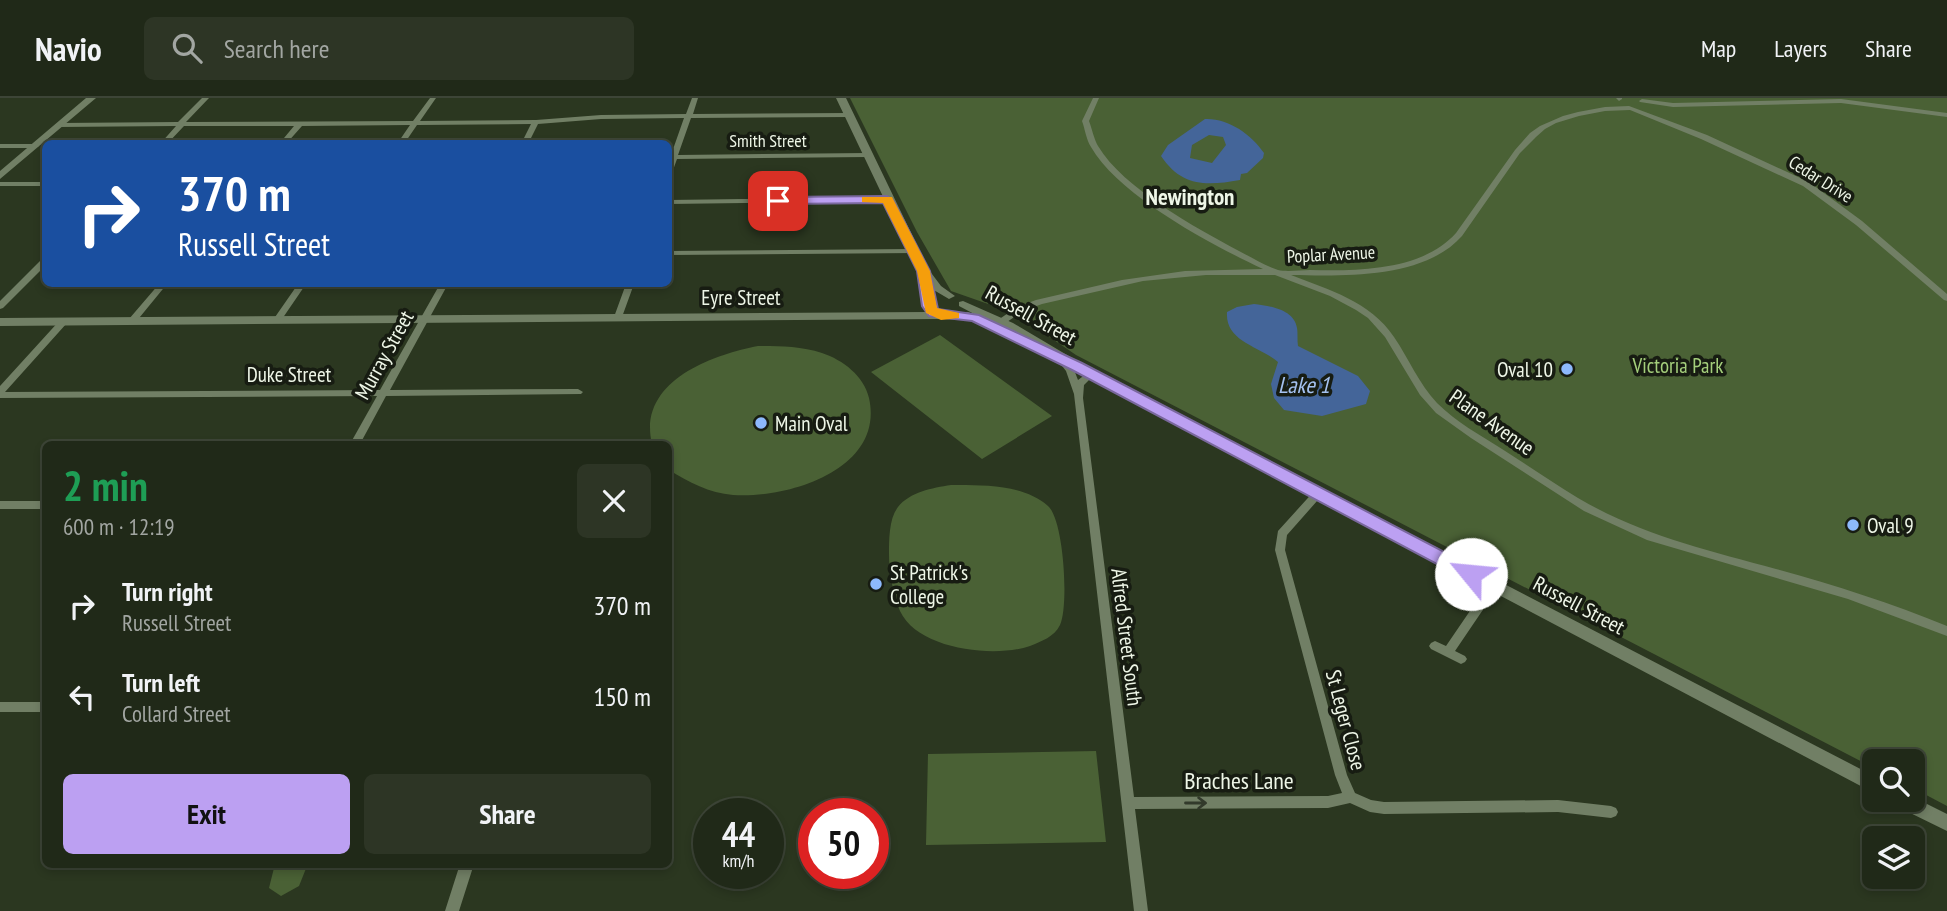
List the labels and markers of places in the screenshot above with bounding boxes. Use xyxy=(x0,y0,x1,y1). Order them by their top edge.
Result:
pin xyxy=(748,171,808,231)
place label: Oval 10 xyxy=(1497,356,1553,383)
marker: Oval 10 xyxy=(1559,361,1575,377)
place label: Main Oval xyxy=(775,410,848,437)
marker: Main Oval xyxy=(753,415,769,431)
place label: Oval 9 xyxy=(1867,512,1914,539)
marker: Oval 9 xyxy=(1845,517,1861,533)
place label: St Patrick's College xyxy=(890,559,968,610)
marker: St Patrick's College xyxy=(868,576,884,592)

